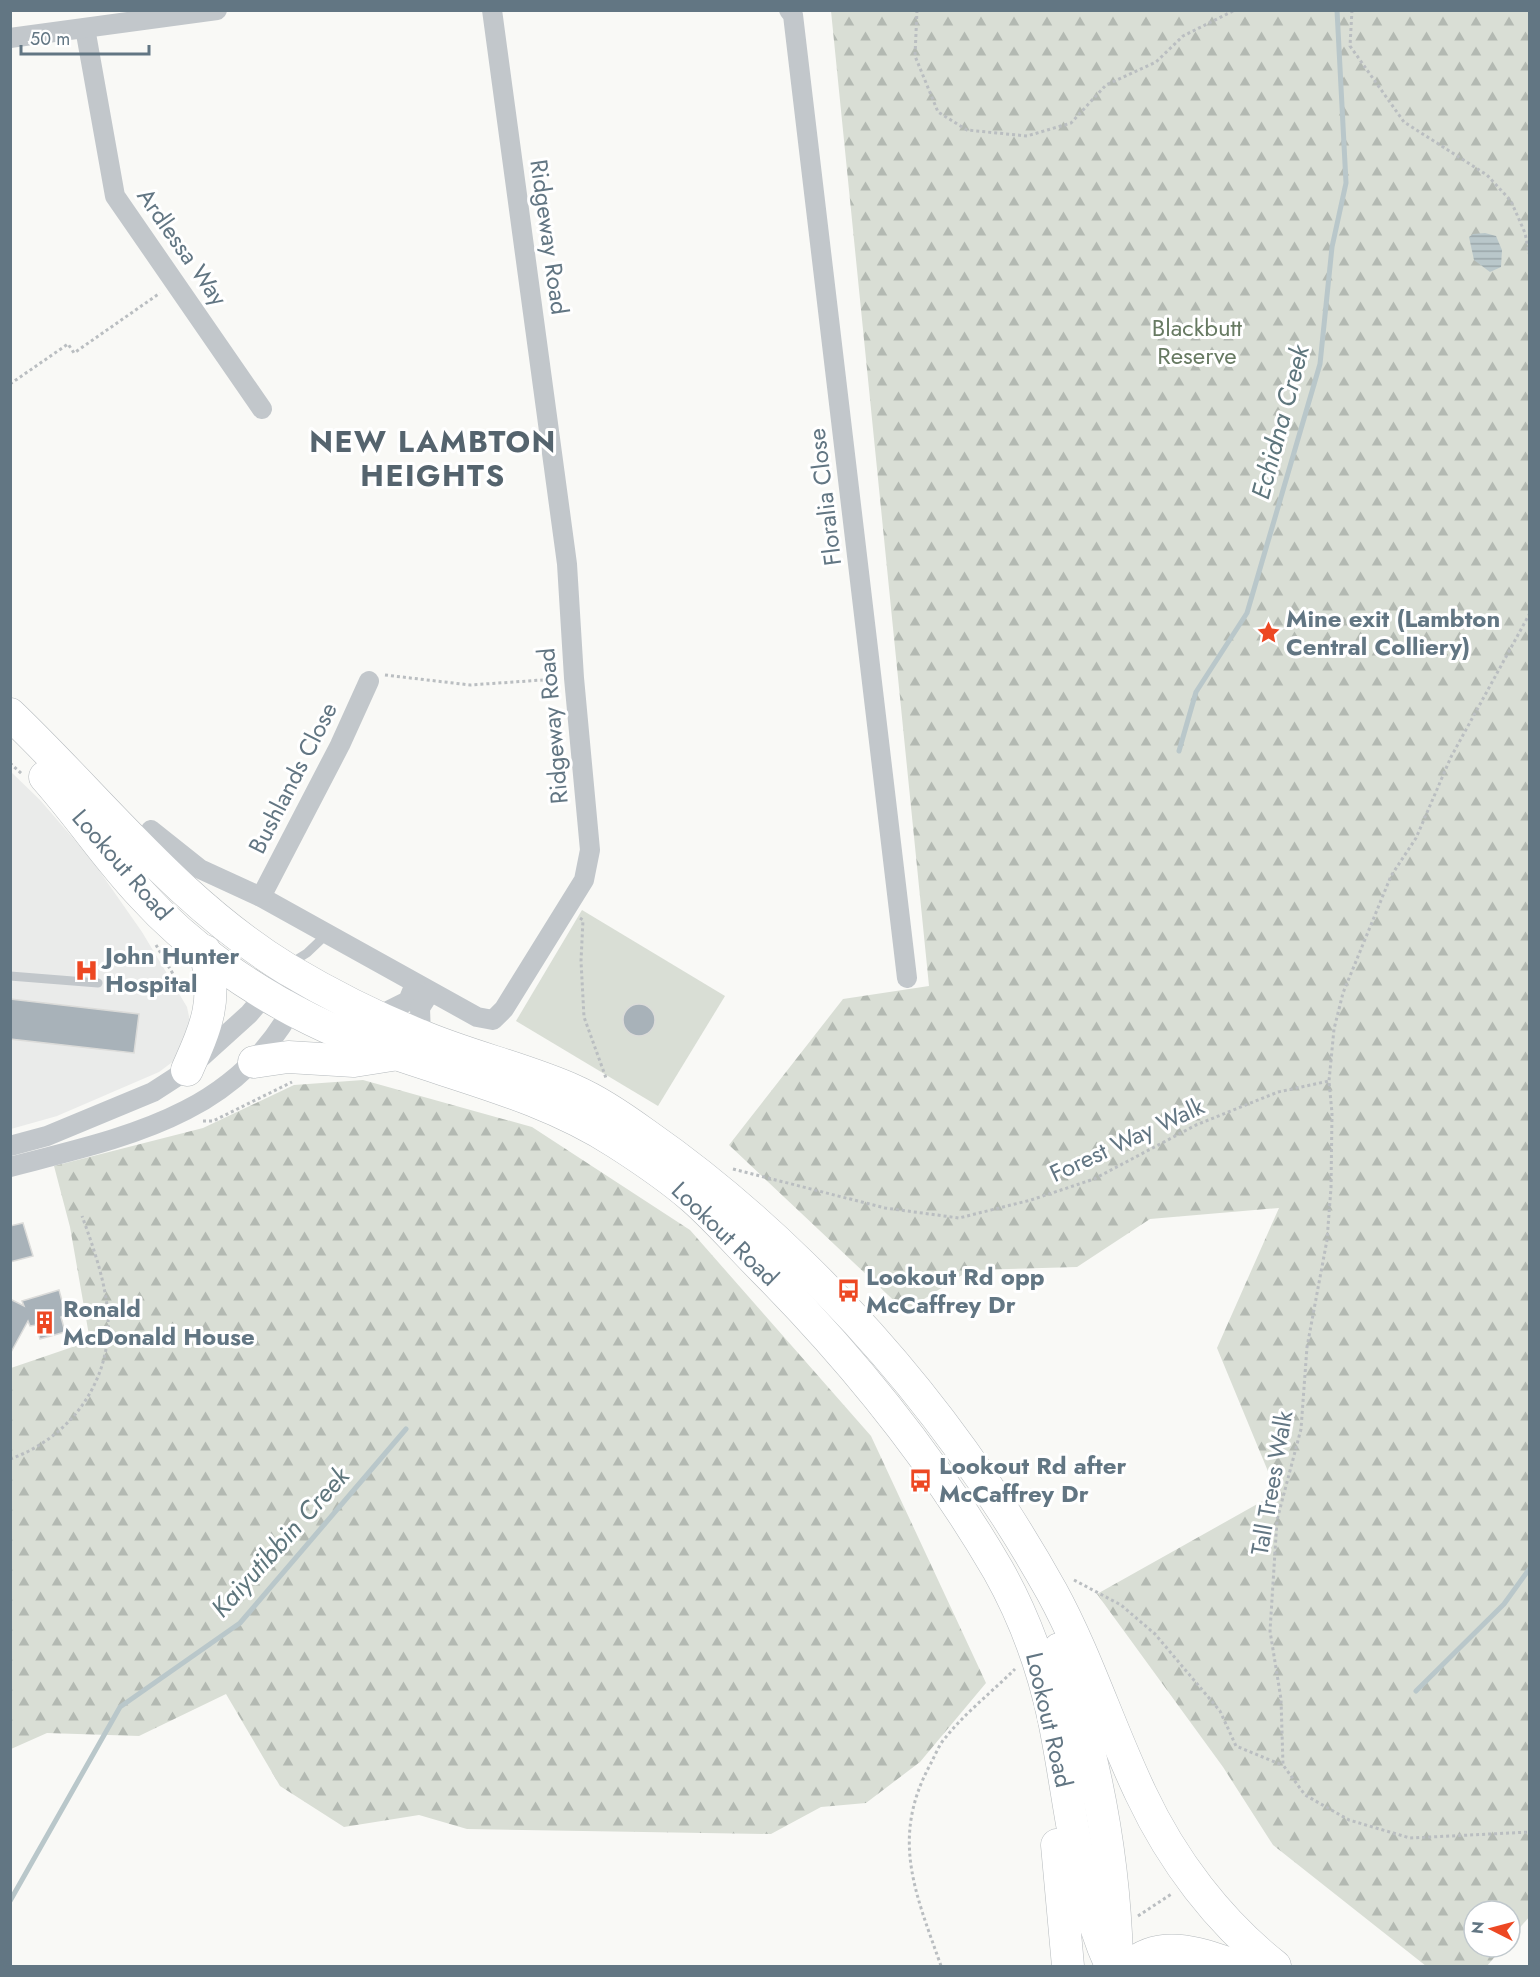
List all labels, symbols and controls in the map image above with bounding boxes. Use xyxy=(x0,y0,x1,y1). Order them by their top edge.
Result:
scale bar xyxy=(21,18,148,56)
text: 50 m xyxy=(30,26,70,52)
street label: Ridgeway Road xyxy=(521,157,578,317)
street label: Ardlessa Way xyxy=(129,181,236,313)
park label: Blackbutt Reserve xyxy=(1152,310,1242,373)
water label: Echidna Creek xyxy=(1241,339,1319,503)
district label: NEW LAMBTON HEIGHTS xyxy=(309,420,557,497)
street label: Floralia Close xyxy=(799,426,850,568)
place label: Mine exit (Lambton Central Colliery) xyxy=(1286,601,1500,664)
place icon: Mine exit (Lambton Central Colliery) xyxy=(1255,620,1281,646)
street label: Ridgeway Road xyxy=(528,647,577,805)
street label: Bushlands Close xyxy=(239,696,346,859)
street label: Lookout Road xyxy=(64,801,181,928)
place label: John Hunter Hospital xyxy=(101,938,240,1001)
hospital icon: John Hunter Hospital xyxy=(74,957,100,983)
street label: Forest Way Walk xyxy=(1044,1088,1210,1191)
street label: Lookout Road xyxy=(664,1173,787,1294)
place label: Lookout Rd opp McCaffrey Dr xyxy=(866,1259,1045,1322)
bus stop icon: Lookout Rd opp McCaffrey Dr xyxy=(835,1278,861,1304)
place label: Ronald McDonald House xyxy=(63,1291,255,1354)
building icon: Ronald McDonald House xyxy=(32,1310,58,1336)
street label: Tall Trees Walk xyxy=(1242,1407,1302,1558)
place label: Lookout Rd after McCaffrey Dr xyxy=(939,1448,1126,1511)
water label: Kaiyutibbin Creek xyxy=(202,1457,359,1626)
bus stop icon: Lookout Rd after McCaffrey Dr xyxy=(908,1467,934,1493)
street label: Lookout Road xyxy=(1017,1649,1082,1791)
north arrow xyxy=(1462,1899,1522,1959)
text: N xyxy=(1465,1920,1490,1935)

